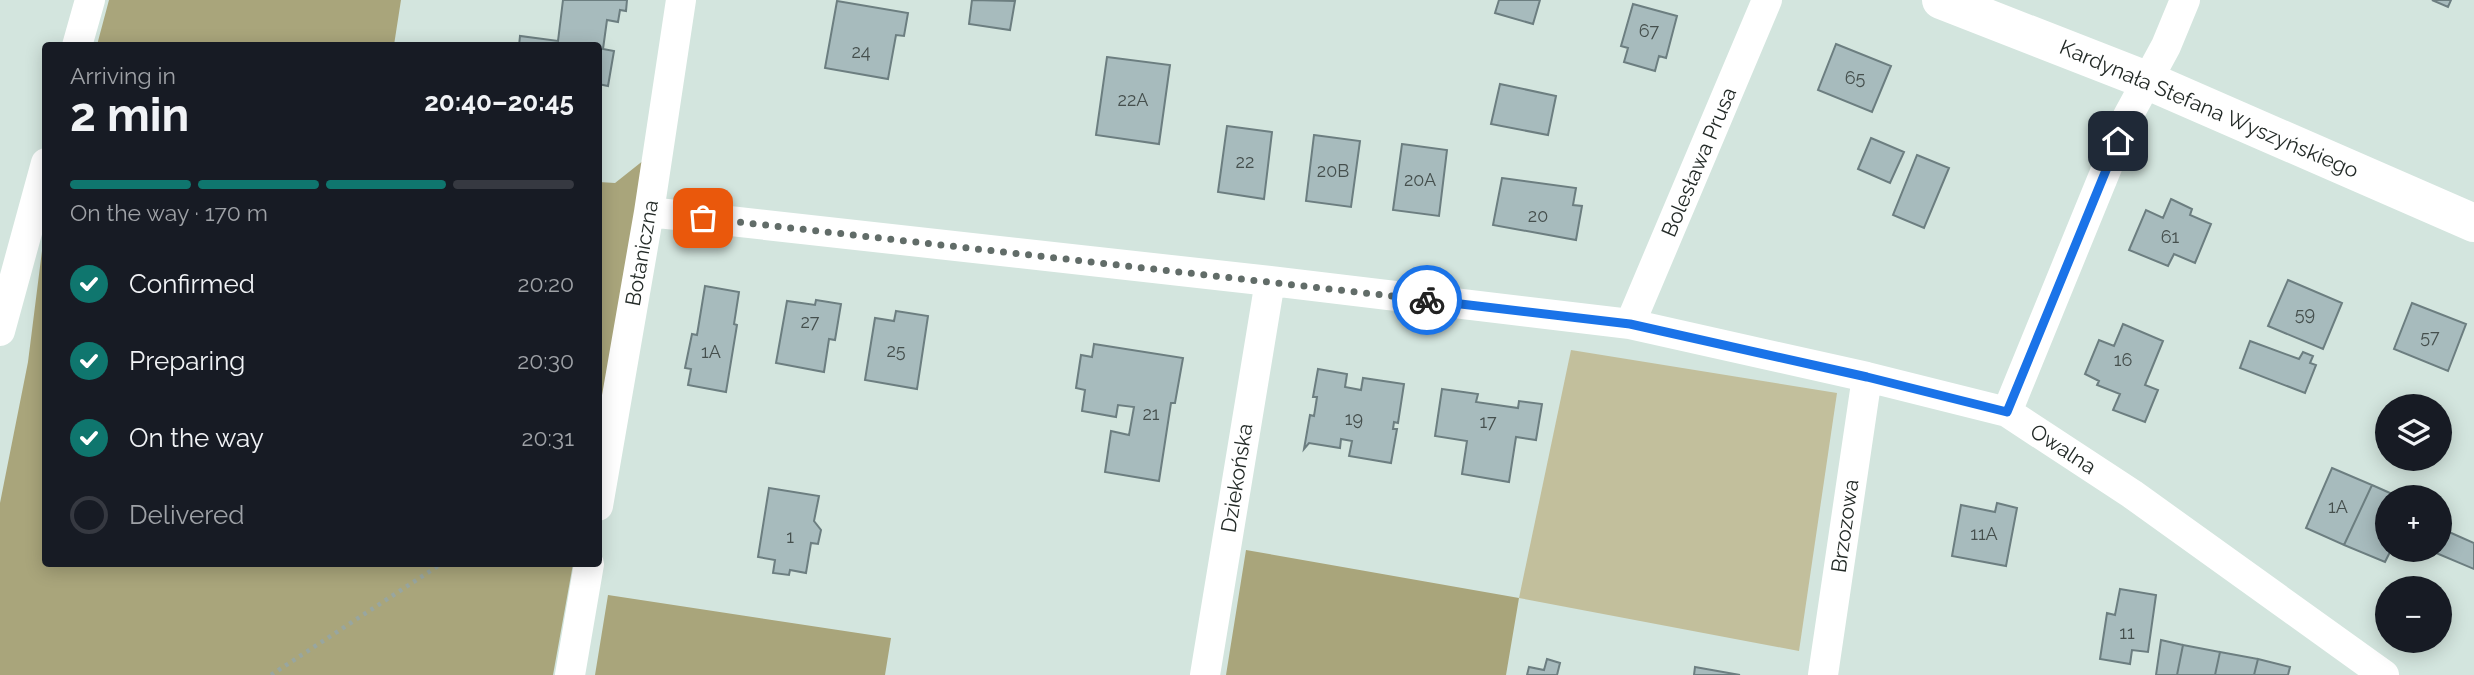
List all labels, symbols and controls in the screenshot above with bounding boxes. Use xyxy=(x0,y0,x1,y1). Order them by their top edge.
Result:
house number: 67 xyxy=(1639,20,1660,41)
street label: Kardynała Stefana Wyszyńskiego xyxy=(2056,34,2362,183)
house number: 24 xyxy=(851,41,871,62)
text: Arriving in xyxy=(70,62,176,89)
house number: 65 xyxy=(1845,67,1866,88)
street label: Bolesława Prusa xyxy=(1656,83,1741,240)
text: 20:40–20:45 xyxy=(424,87,574,117)
text: 2 min xyxy=(70,88,189,142)
house number: 22A xyxy=(1118,89,1148,110)
pin xyxy=(2088,111,2148,171)
icon: home xyxy=(2099,122,2137,160)
house number: 22 xyxy=(1236,151,1254,172)
house number: 20B xyxy=(1317,160,1349,181)
house number: 20A xyxy=(1404,169,1436,190)
pin xyxy=(673,188,733,248)
street label: Botaniczna xyxy=(620,198,663,308)
text: On the way · 170 m xyxy=(70,199,268,226)
icon: bag xyxy=(684,199,722,237)
house number: 20 xyxy=(1528,205,1548,226)
house number: 61 xyxy=(2161,226,2180,247)
icon: check xyxy=(70,265,108,303)
courier xyxy=(1392,265,1462,335)
text: Confirmed xyxy=(129,269,255,299)
text: 20:20 xyxy=(518,270,574,297)
icon: bike xyxy=(1408,281,1446,319)
house number: 59 xyxy=(2295,303,2315,324)
house number: 27 xyxy=(800,311,820,332)
house number: 57 xyxy=(2420,326,2440,347)
house number: 25 xyxy=(886,340,906,361)
house number: 1A xyxy=(701,341,721,362)
icon: check xyxy=(70,342,108,380)
text: Preparing xyxy=(129,346,245,376)
text: 20:30 xyxy=(517,347,574,374)
house number: 16 xyxy=(2114,349,2132,370)
map controls xyxy=(2375,394,2452,653)
button: layers xyxy=(2375,394,2452,471)
house number: 21 xyxy=(1142,403,1160,424)
house number: 19 xyxy=(1345,408,1363,429)
house number: 17 xyxy=(1479,411,1497,432)
street label: Owalna xyxy=(2026,418,2101,479)
icon: check xyxy=(70,419,108,457)
street label: Dziekońska xyxy=(1216,422,1257,534)
text: On the way xyxy=(129,423,264,453)
text: 20:31 xyxy=(521,424,574,451)
street label: Brzozowa xyxy=(1826,478,1863,574)
button: + xyxy=(2375,485,2452,562)
house number: 1A xyxy=(2328,496,2348,517)
text: Delivered xyxy=(129,500,244,530)
house number: 11A xyxy=(1970,523,1998,544)
house number: 1 xyxy=(786,526,794,547)
button: − xyxy=(2375,576,2452,653)
house number: 11 xyxy=(2119,622,2135,643)

